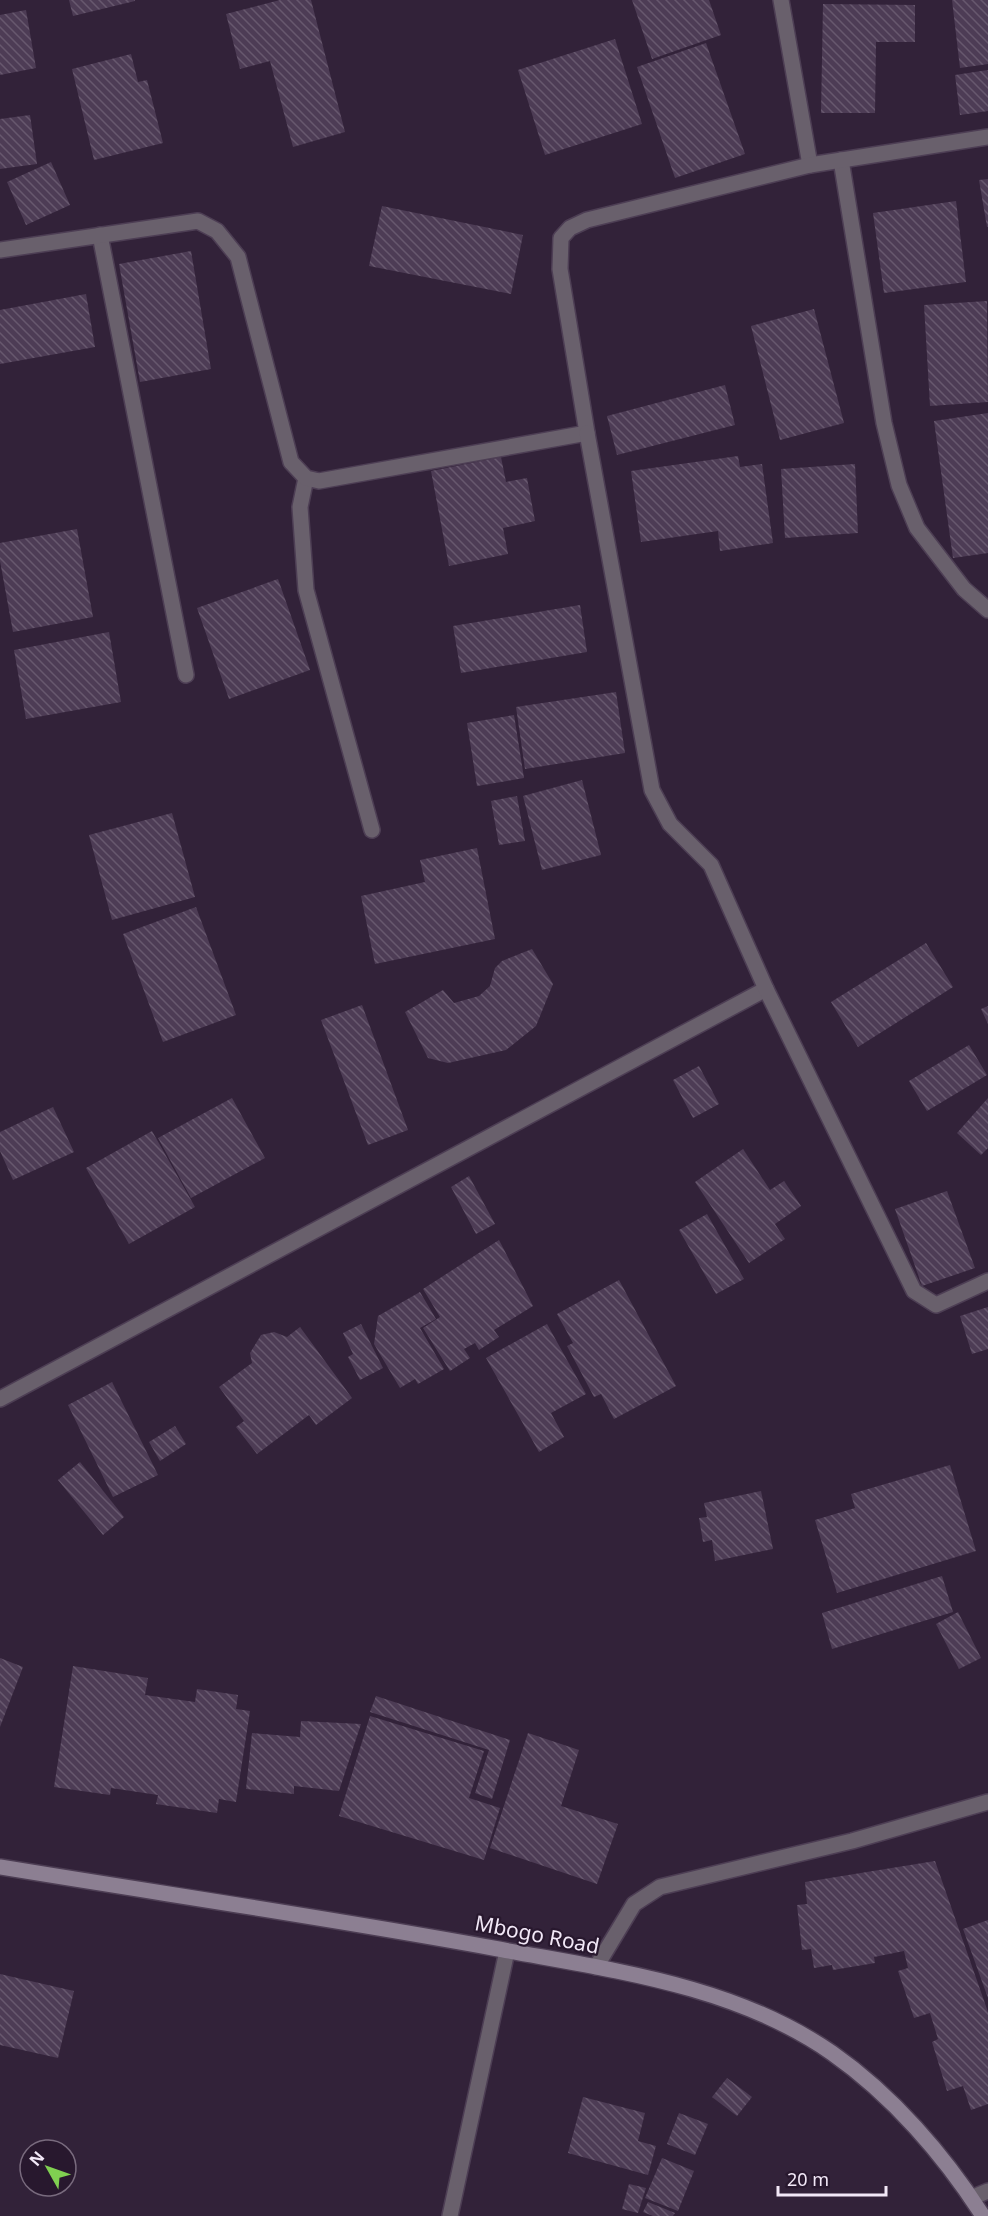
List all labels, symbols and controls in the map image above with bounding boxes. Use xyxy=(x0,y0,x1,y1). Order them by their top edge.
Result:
street label: Mbogo Road xyxy=(473,1908,602,1960)
north arrow xyxy=(18,2138,78,2198)
text: N xyxy=(24,2146,49,2170)
scale bar xyxy=(778,2159,886,2197)
text: 20 m xyxy=(787,2167,829,2191)

